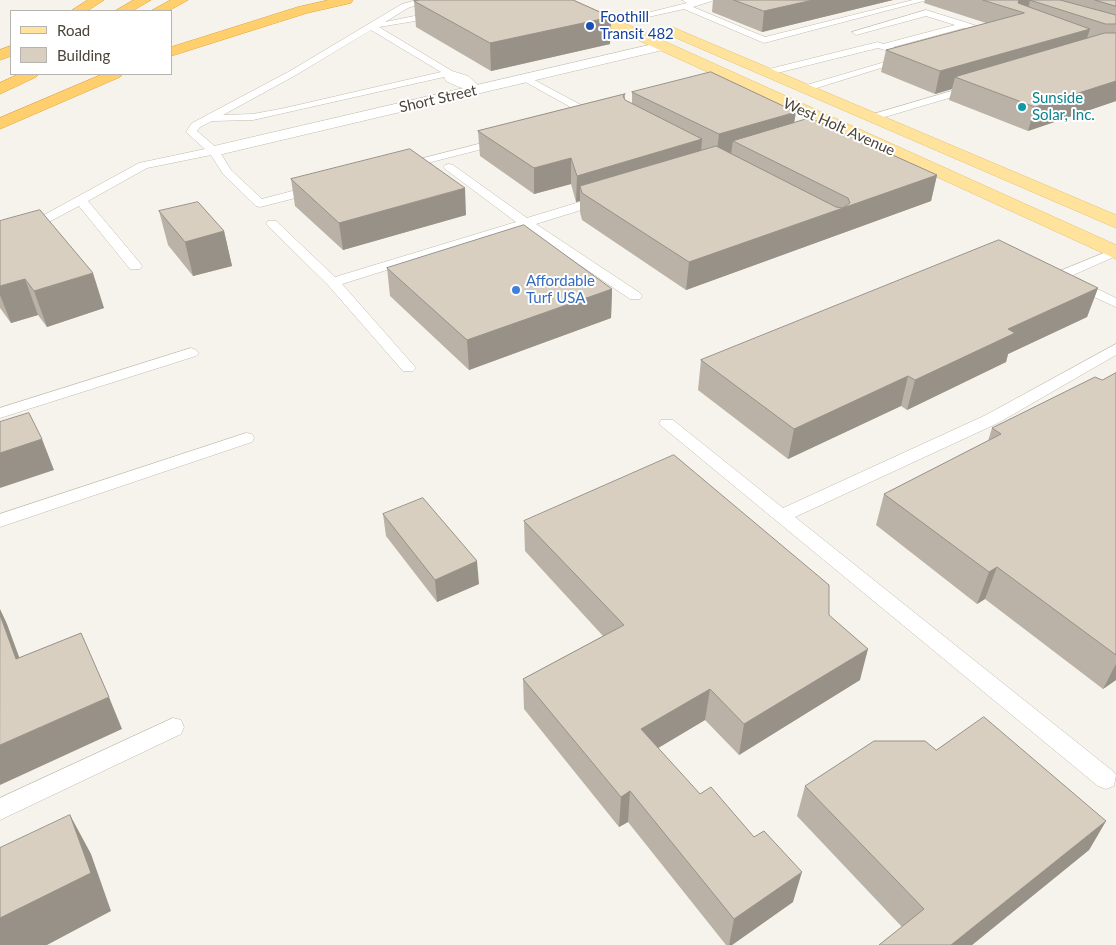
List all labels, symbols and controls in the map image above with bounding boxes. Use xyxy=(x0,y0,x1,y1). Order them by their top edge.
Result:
place label: Foothill Transit 482 xyxy=(600,8,674,43)
legend xyxy=(10,10,172,75)
marker: Foothill Transit 482 xyxy=(584,20,596,32)
text: Road xyxy=(57,21,90,39)
text: Building xyxy=(57,46,110,64)
street label: Short Street xyxy=(397,81,479,117)
place label: Sunside Solar, Inc. xyxy=(1032,89,1095,124)
street label: West Holt Avenue xyxy=(780,94,898,160)
marker: Sunside Solar, Inc. xyxy=(1016,101,1028,113)
place label: Affordable Turf USA xyxy=(526,272,595,307)
marker: Affordable Turf USA xyxy=(510,284,522,296)

